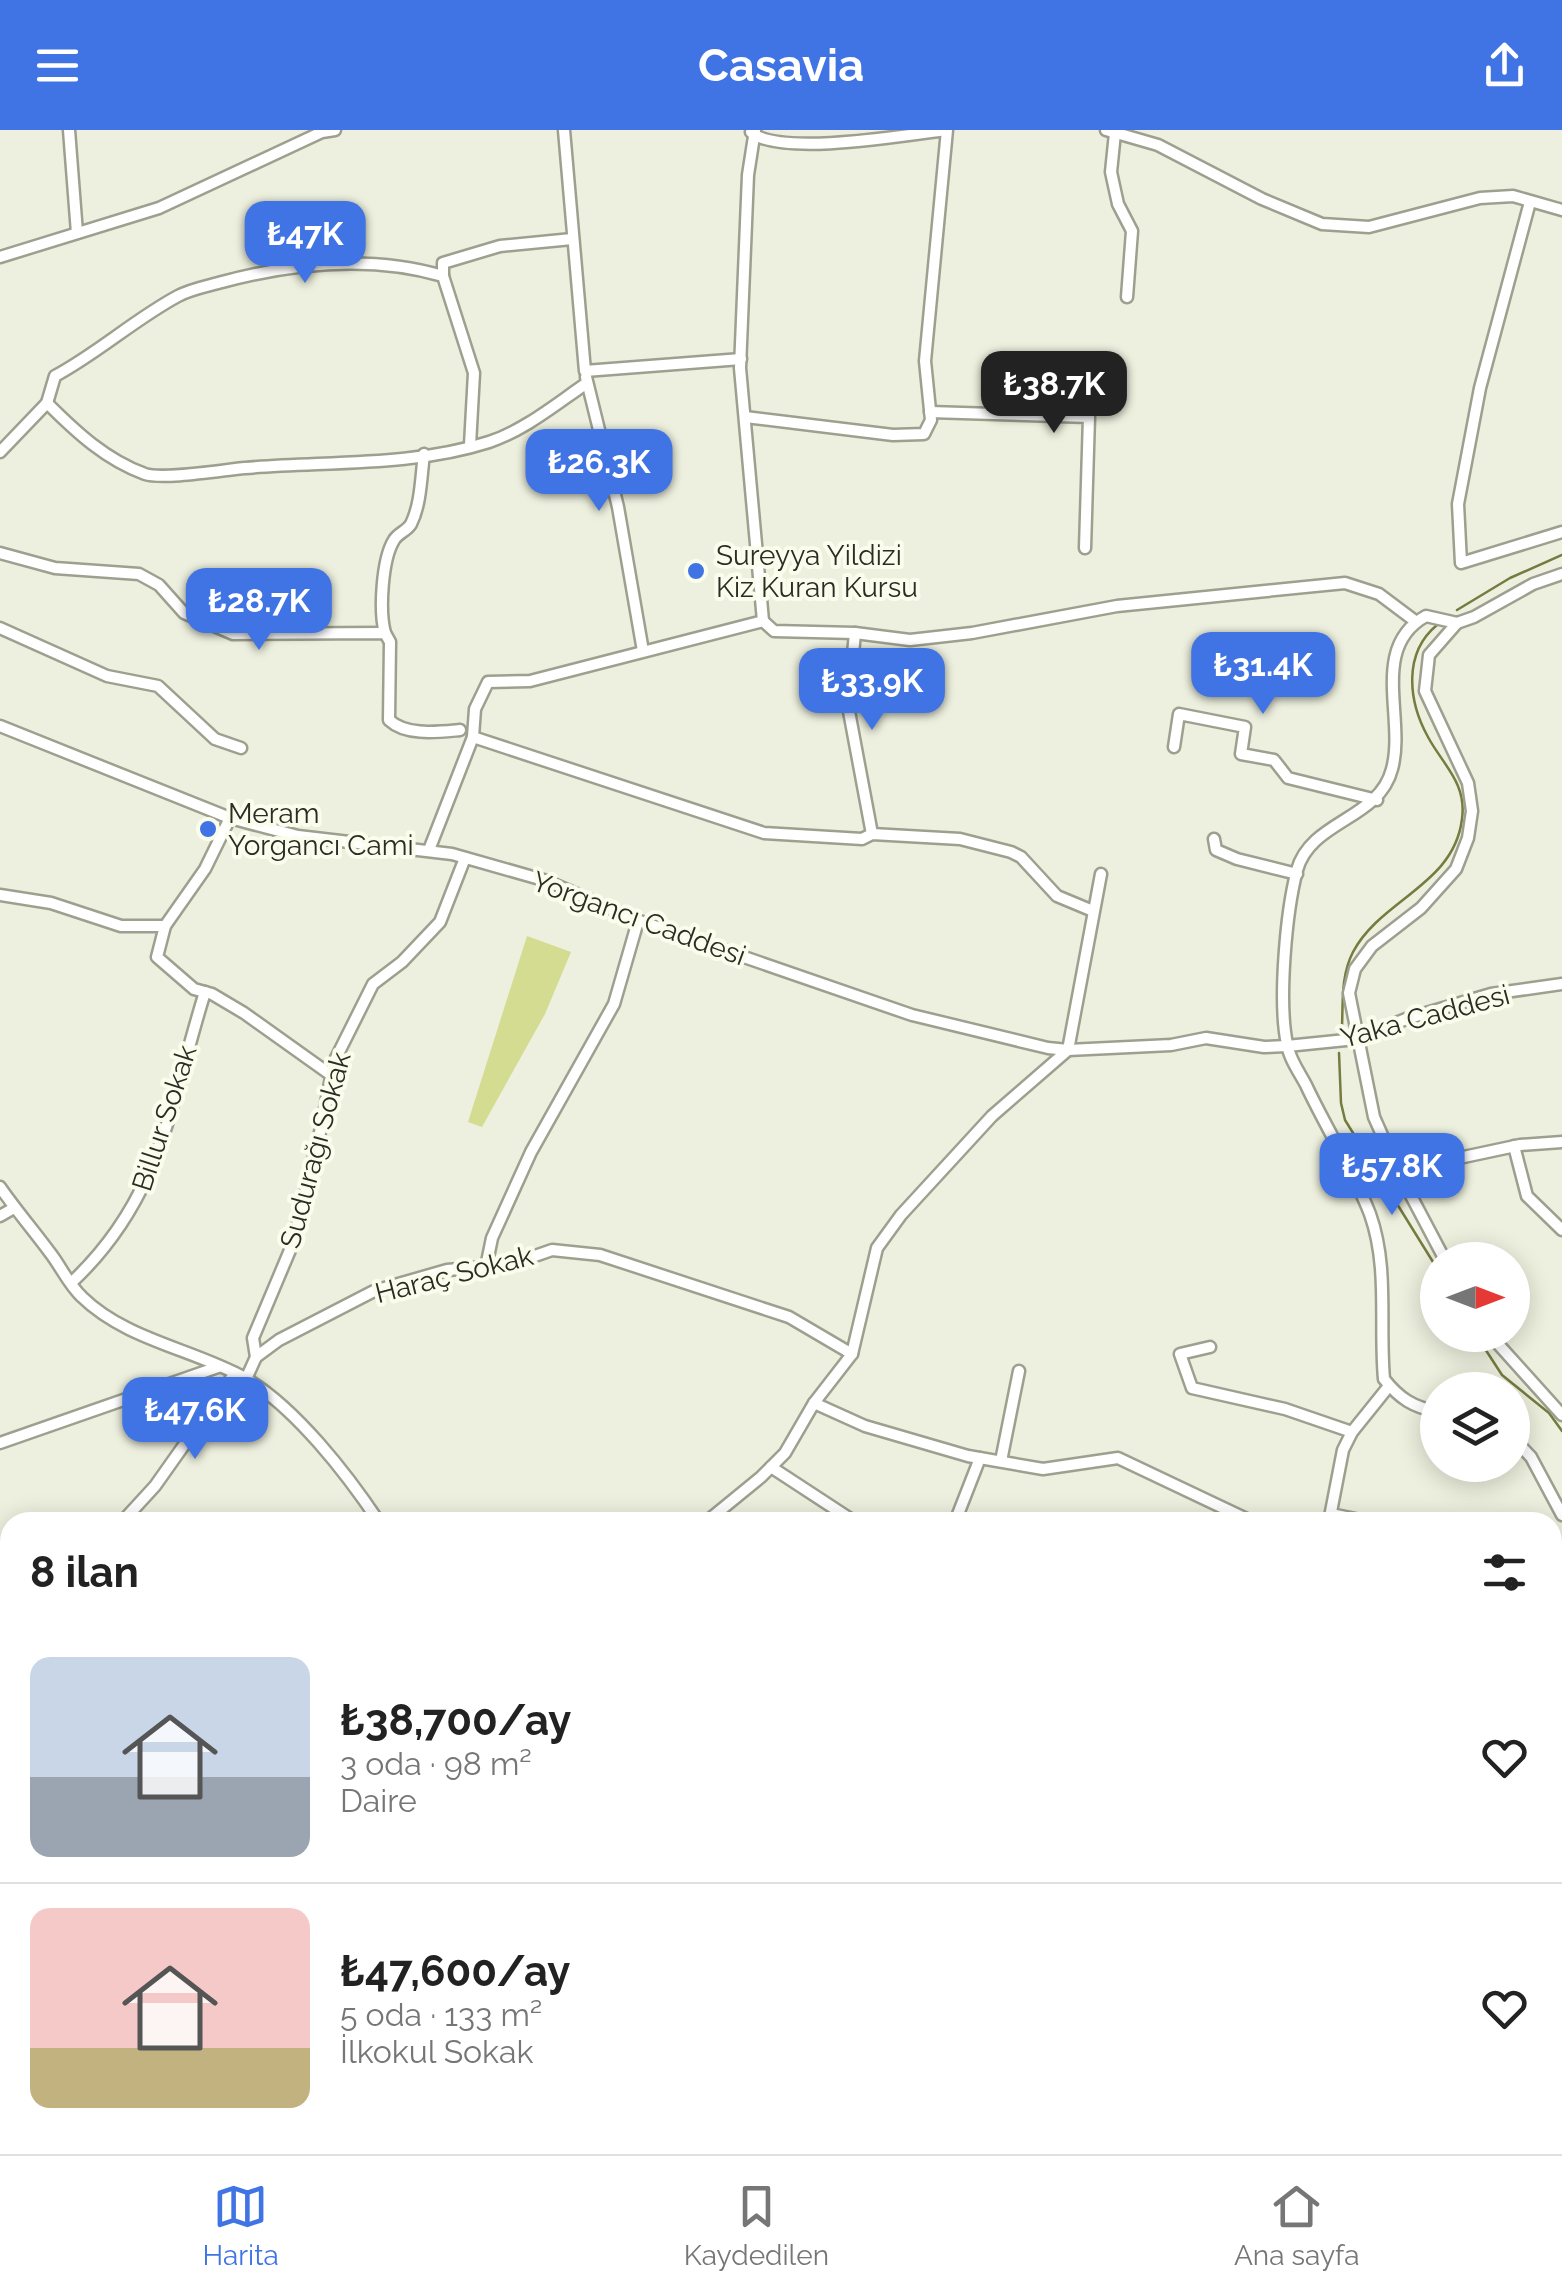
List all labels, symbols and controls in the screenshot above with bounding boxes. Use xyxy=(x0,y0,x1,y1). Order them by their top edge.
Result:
icon: menu xyxy=(30,38,85,93)
icon: share xyxy=(1477,38,1532,93)
text: Casavia xyxy=(698,39,864,92)
pin: ₺47K xyxy=(246,201,364,286)
text: ₺47K xyxy=(267,215,343,252)
pin: ₺38.7K xyxy=(973,351,1135,436)
text: ₺38.7K xyxy=(1003,365,1105,402)
pin: ₺26.3K xyxy=(518,429,680,514)
text: ₺26.3K xyxy=(548,443,650,480)
place label: Sureyya Yildizi Kiz Kuran Kursu xyxy=(716,539,918,604)
marker: Sureyya Yildizi Kiz Kuran Kursu xyxy=(685,560,707,582)
pin: ₺28.7K xyxy=(178,568,340,653)
text: ₺28.7K xyxy=(208,582,310,619)
pin: ₺31.4K xyxy=(1182,632,1344,717)
text: ₺31.4K xyxy=(1213,646,1313,683)
pin: ₺33.9K xyxy=(791,648,953,733)
text: ₺33.9K xyxy=(821,662,923,699)
place label: Meram Yorgancı Cami xyxy=(228,797,414,862)
marker: Meram Yorgancı Cami xyxy=(197,818,219,840)
street label: Yorgancı Caddesi xyxy=(528,865,750,972)
street label: Yaka Caddesi xyxy=(1337,978,1513,1055)
street label: Billur Sokak xyxy=(125,1041,204,1195)
street label: Sudurağı Sokak xyxy=(273,1048,358,1252)
pin: ₺57.8K xyxy=(1311,1133,1473,1218)
text: ₺57.8K xyxy=(1342,1147,1442,1184)
street label: Haraç Sokak xyxy=(372,1239,537,1310)
north arrow xyxy=(1420,1242,1530,1352)
map controls xyxy=(1420,1242,1530,1482)
button: layers xyxy=(1420,1372,1530,1482)
pin: ₺47.6K xyxy=(114,1377,276,1462)
text: ₺47.6K xyxy=(144,1391,246,1428)
icon: filters xyxy=(1477,1545,1532,1600)
text: 8 ilan xyxy=(30,1548,139,1597)
text: ₺38,700/ay xyxy=(340,1696,571,1745)
icon: home xyxy=(110,1697,230,1817)
icon: heart xyxy=(1477,1730,1532,1785)
text: 3 oda · 98 m² xyxy=(340,1745,532,1782)
text: Daire xyxy=(340,1782,417,1819)
text: ₺47,600/ay xyxy=(340,1947,570,1996)
icon: home xyxy=(110,1948,230,2068)
icon: heart xyxy=(1477,1981,1532,2036)
text: 5 oda · 133 m² xyxy=(340,1996,542,2033)
text: İlkokul Sokak xyxy=(340,2033,533,2070)
tab: Harita xyxy=(202,2179,279,2272)
tab: Kaydedilen xyxy=(684,2179,829,2272)
tab: Ana sayfa xyxy=(1234,2179,1360,2272)

